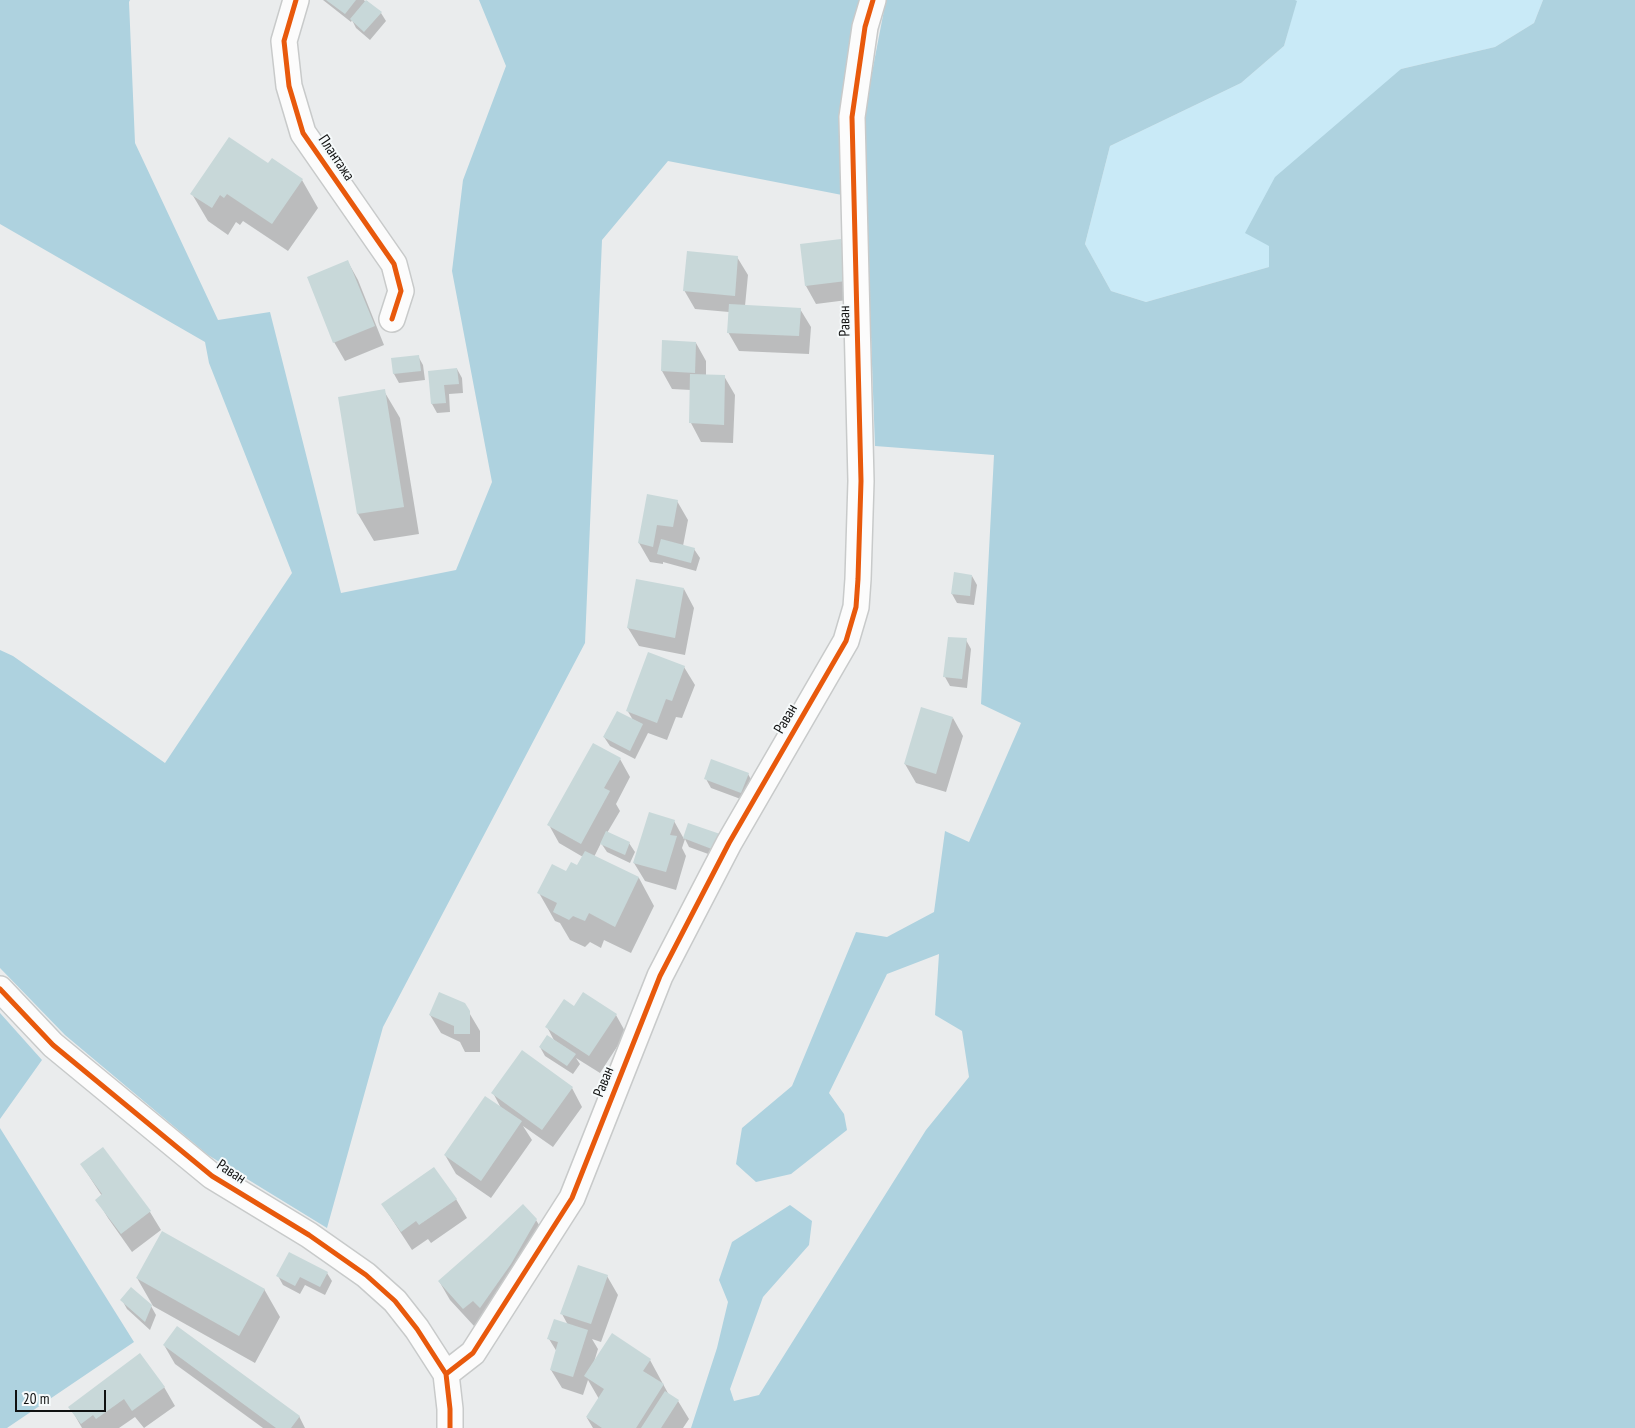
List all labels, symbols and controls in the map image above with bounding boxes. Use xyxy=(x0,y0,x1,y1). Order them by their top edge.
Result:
street label: Плантажа xyxy=(314,132,358,184)
street label: Раван xyxy=(836,305,854,337)
street label: Раван xyxy=(770,701,802,737)
street label: Раван xyxy=(590,1064,618,1100)
street label: Раван xyxy=(213,1156,249,1188)
scale bar xyxy=(18,1380,109,1412)
text: 20 m xyxy=(23,1389,49,1408)

